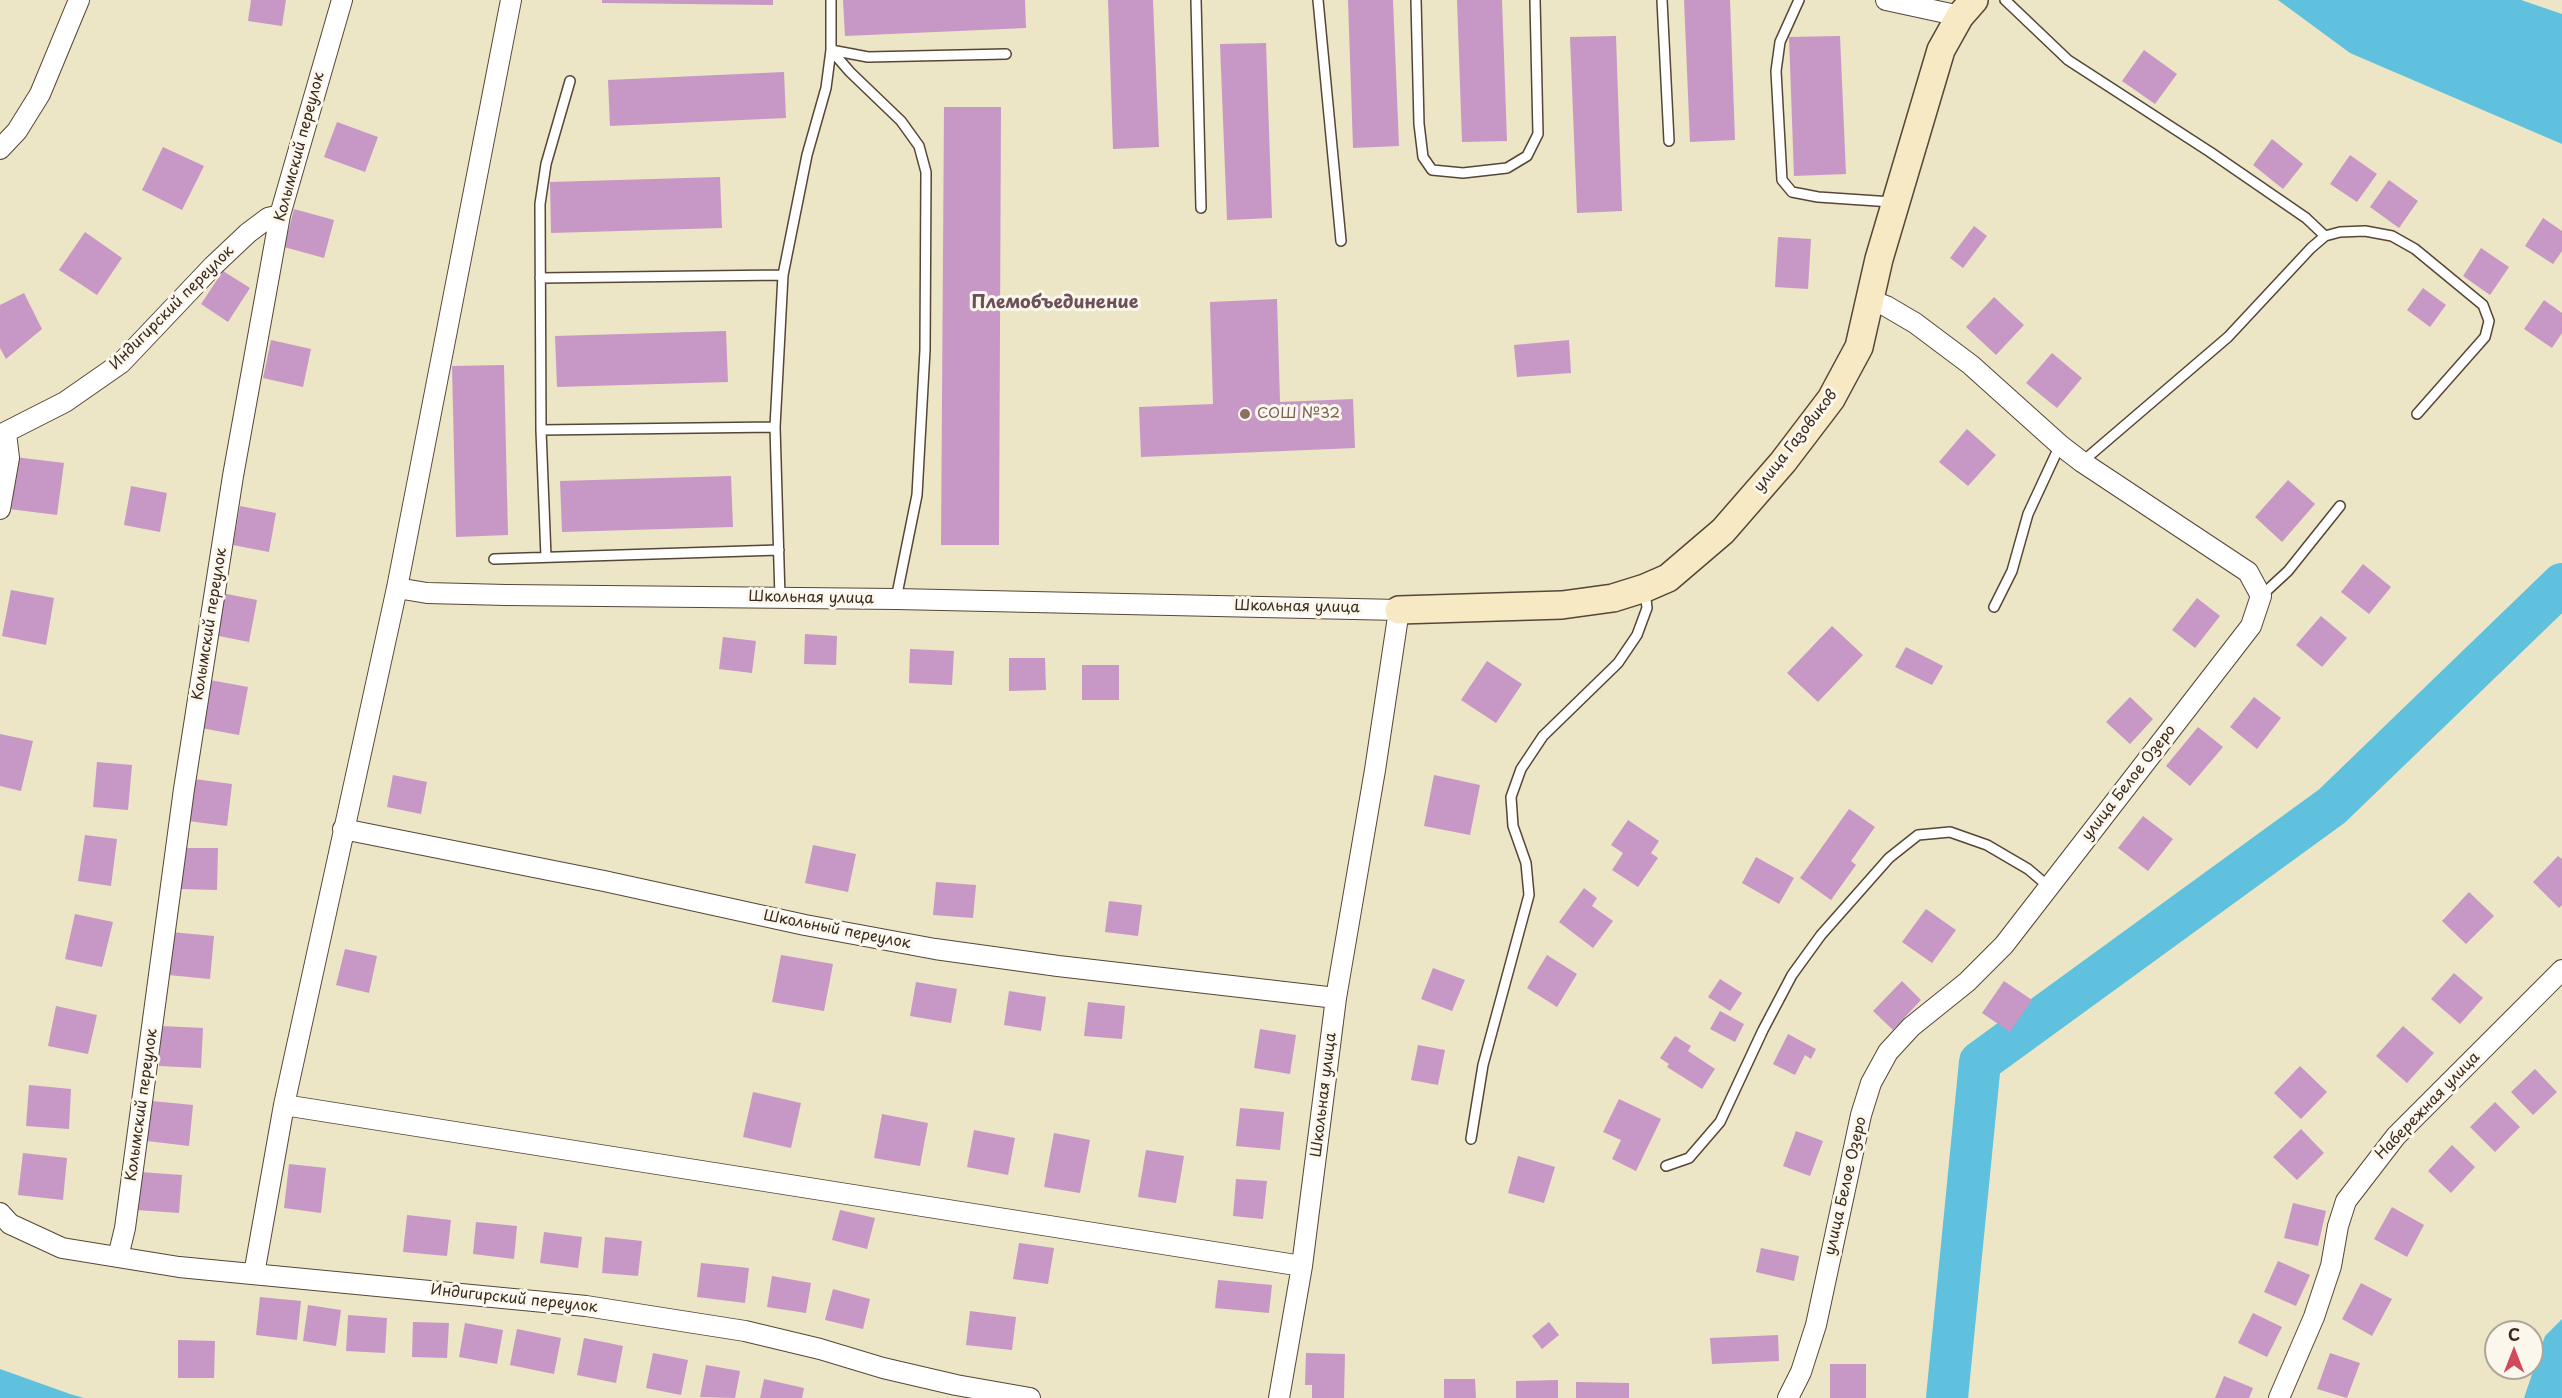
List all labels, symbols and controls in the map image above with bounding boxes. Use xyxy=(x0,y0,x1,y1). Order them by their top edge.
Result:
street label: Колымский переулок xyxy=(271,70,329,224)
street label: Индигирский переулок xyxy=(106,242,238,374)
district label: Племобъединение xyxy=(972,292,1138,314)
street label: улица Газовиков xyxy=(1750,386,1842,496)
place label: СОШ №32 xyxy=(1257,405,1340,423)
marker: СОШ №32 xyxy=(1238,407,1252,421)
street label: Колымский переулок xyxy=(189,547,231,701)
street label: Школьная улица xyxy=(748,588,874,608)
street label: Школьная улица xyxy=(1234,597,1360,617)
street label: улица Белое Озеро xyxy=(2078,722,2180,844)
street label: Школьный переулок xyxy=(762,907,912,953)
street label: Колымский переулок xyxy=(122,1028,162,1182)
street label: Школьная улица xyxy=(1307,1032,1341,1158)
street label: Набережная улица xyxy=(2372,1049,2484,1163)
street label: улица Белое Озеро xyxy=(1821,1115,1871,1257)
street label: Индигирский переулок xyxy=(429,1281,599,1317)
north arrow xyxy=(2484,1320,2544,1380)
text: С xyxy=(2508,1322,2520,1346)

